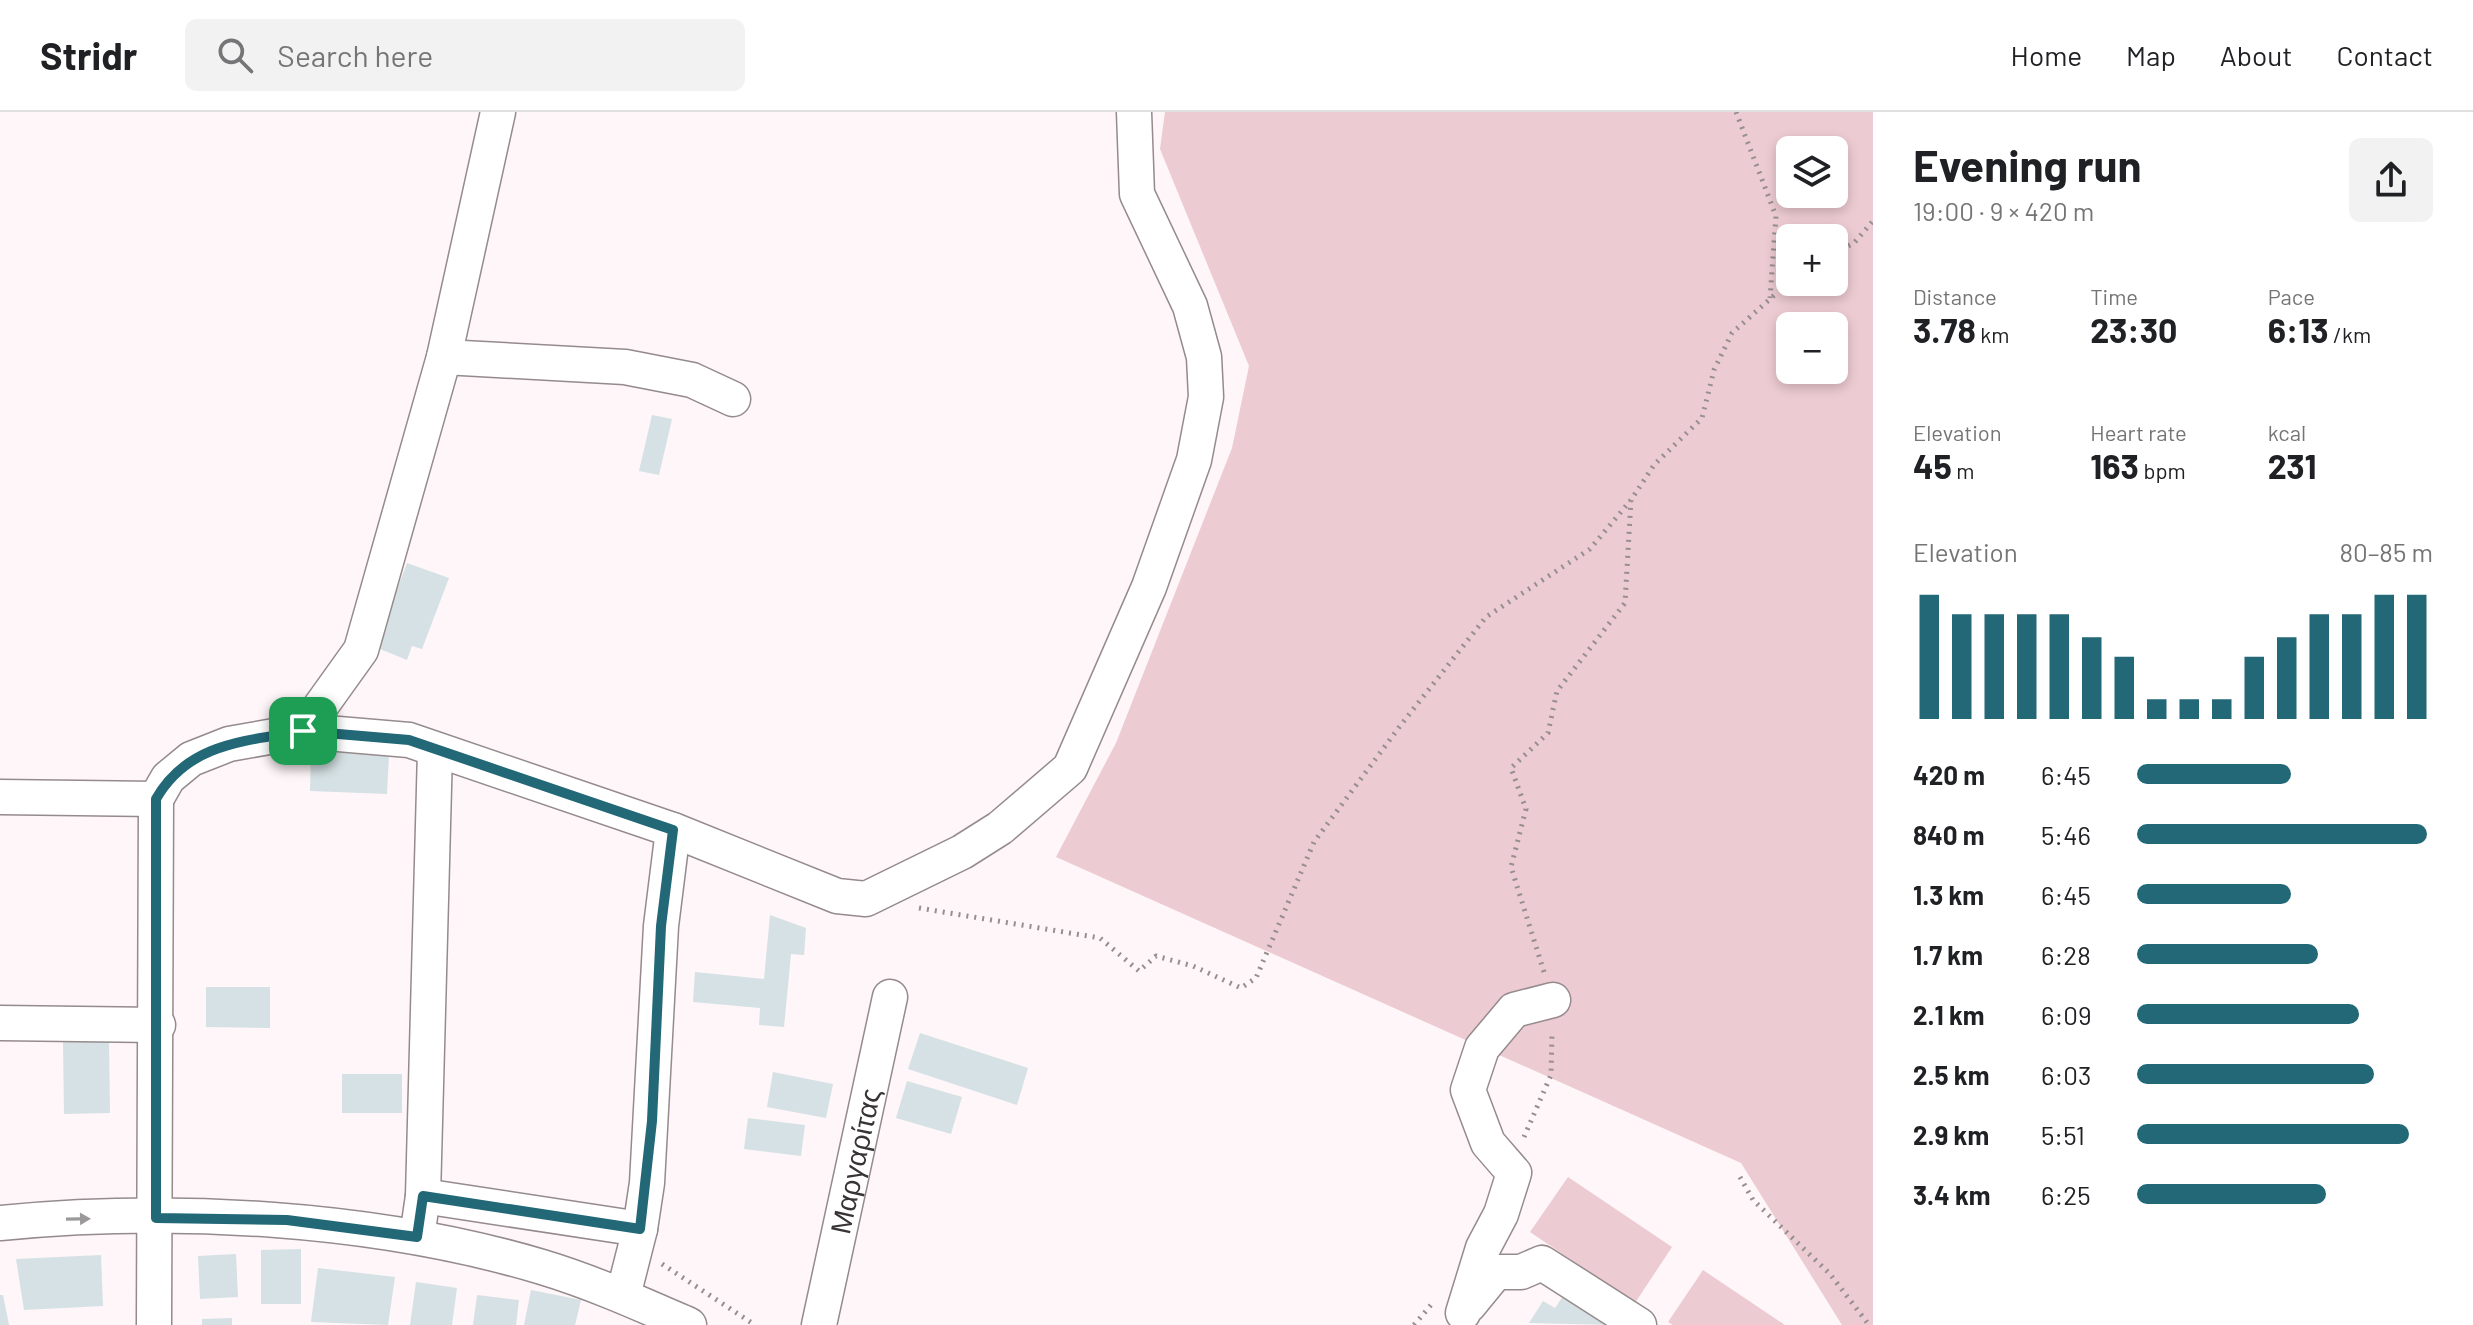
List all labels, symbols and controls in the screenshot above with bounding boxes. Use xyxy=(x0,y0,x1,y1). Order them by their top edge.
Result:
search box xyxy=(185,19,745,91)
text: Stridr xyxy=(40,32,137,78)
icon: search xyxy=(213,33,257,77)
text: Search here xyxy=(277,37,433,73)
text: Home xyxy=(2011,38,2082,72)
text: Map xyxy=(2126,38,2176,72)
text: About xyxy=(2220,38,2292,72)
text: Contact xyxy=(2336,38,2433,72)
map controls xyxy=(1776,136,1848,384)
button: layers xyxy=(1776,136,1848,208)
text: Evening run xyxy=(1913,138,2142,191)
button: share xyxy=(2349,138,2433,222)
text: 19:00 · 9 × 420 m xyxy=(1913,195,2094,226)
button: + xyxy=(1776,224,1848,296)
text: Distance xyxy=(1913,283,1997,309)
text: Time xyxy=(2090,283,2138,309)
text: Pace xyxy=(2268,283,2315,309)
text: 3.78 xyxy=(1913,309,1976,350)
text: 23:30 xyxy=(2090,309,2177,350)
text: 6:13 xyxy=(2268,309,2329,350)
button: − xyxy=(1776,312,1848,384)
text: km xyxy=(1976,321,2009,347)
text: /km xyxy=(2329,321,2371,347)
text: Elevation xyxy=(1913,419,2002,445)
text: Heart rate xyxy=(2090,419,2187,445)
text: kcal xyxy=(2268,419,2306,445)
text: 45 xyxy=(1913,445,1952,486)
text: 163 xyxy=(2090,445,2139,486)
text: 231 xyxy=(2268,445,2317,486)
text: m xyxy=(1952,457,1975,483)
text: bpm xyxy=(2139,457,2186,483)
text: Elevation xyxy=(1913,536,2018,567)
text: 80–85 m xyxy=(2339,536,2433,567)
pin xyxy=(269,697,337,765)
icon: arrive xyxy=(281,709,325,753)
text: 420 m xyxy=(1913,759,1985,790)
text: 6:45 xyxy=(2041,759,2091,790)
text: 840 m xyxy=(1913,819,1985,850)
text: 5:46 xyxy=(2041,819,2091,850)
text: 1.3 km xyxy=(1913,879,1984,910)
text: 6:45 xyxy=(2041,879,2091,910)
text: 1.7 km xyxy=(1913,939,1983,970)
text: 6:28 xyxy=(2041,939,2091,970)
text: 2.1 km xyxy=(1913,999,1985,1030)
text: 6:09 xyxy=(2041,999,2091,1030)
text: 2.5 km xyxy=(1913,1059,1989,1090)
text: 6:03 xyxy=(2041,1059,2091,1090)
street label: Μαργαρίτας xyxy=(822,1085,887,1237)
text: 2.9 km xyxy=(1913,1119,1989,1150)
text: 5:51 xyxy=(2041,1119,2085,1150)
text: 3.4 km xyxy=(1913,1179,1991,1210)
text: 6:25 xyxy=(2041,1179,2091,1210)
one-way arrow xyxy=(66,1213,91,1226)

